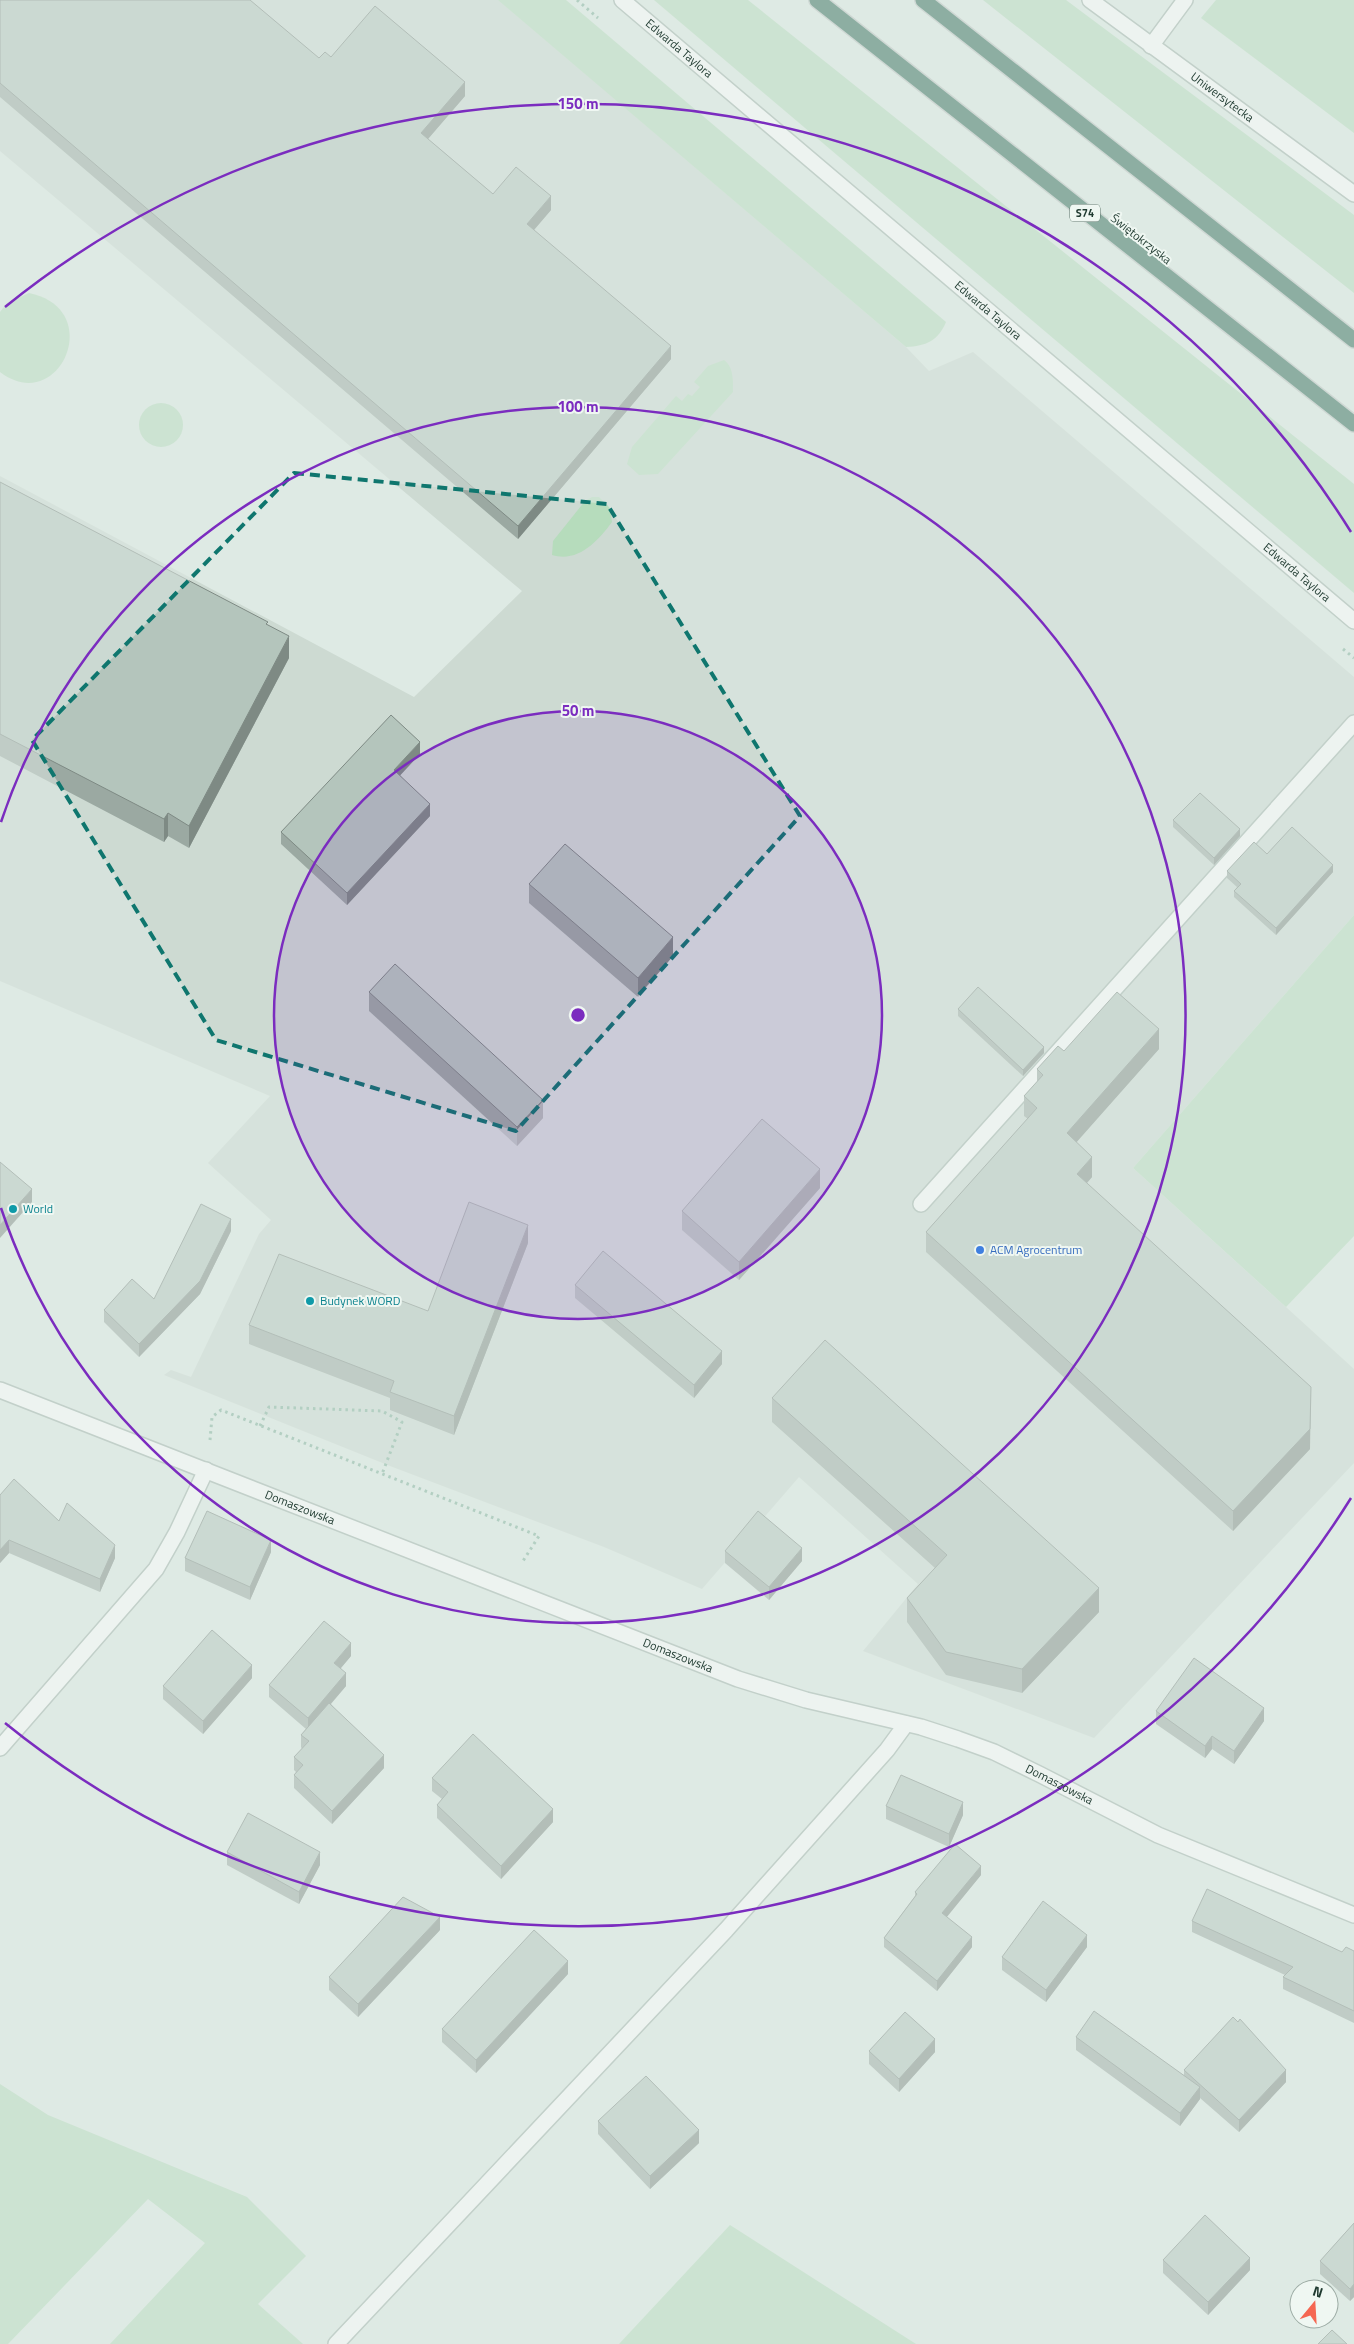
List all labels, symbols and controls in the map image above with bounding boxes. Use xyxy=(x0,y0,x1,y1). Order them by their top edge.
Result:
street label: Edwarda Taylora xyxy=(642,14,717,82)
street label: Uniwersytecka xyxy=(1187,67,1258,126)
text: 150 m xyxy=(557,92,599,115)
road number: S74 xyxy=(1070,204,1100,222)
street label: Świętokrzyska xyxy=(1107,209,1176,269)
street label: Edwarda Taylora xyxy=(950,276,1026,344)
text: 100 m xyxy=(557,395,599,418)
street label: Edwarda Taylora xyxy=(1259,538,1335,606)
text: 50 m xyxy=(562,699,594,722)
centre of rings xyxy=(569,1006,587,1024)
place label: World xyxy=(23,1199,53,1218)
marker: World xyxy=(7,1203,19,1215)
place label: ACM Agrocentrum xyxy=(990,1240,1082,1259)
marker: ACM Agrocentrum xyxy=(974,1244,986,1256)
place label: Budynek WORD xyxy=(320,1291,401,1310)
marker: Budynek WORD xyxy=(304,1295,316,1307)
street label: Domaszowska xyxy=(262,1485,338,1529)
street label: Domaszowska xyxy=(640,1633,716,1677)
street label: Domaszowska xyxy=(1022,1759,1097,1809)
north arrow xyxy=(1289,2279,1339,2329)
text: N xyxy=(1310,2280,1326,2303)

